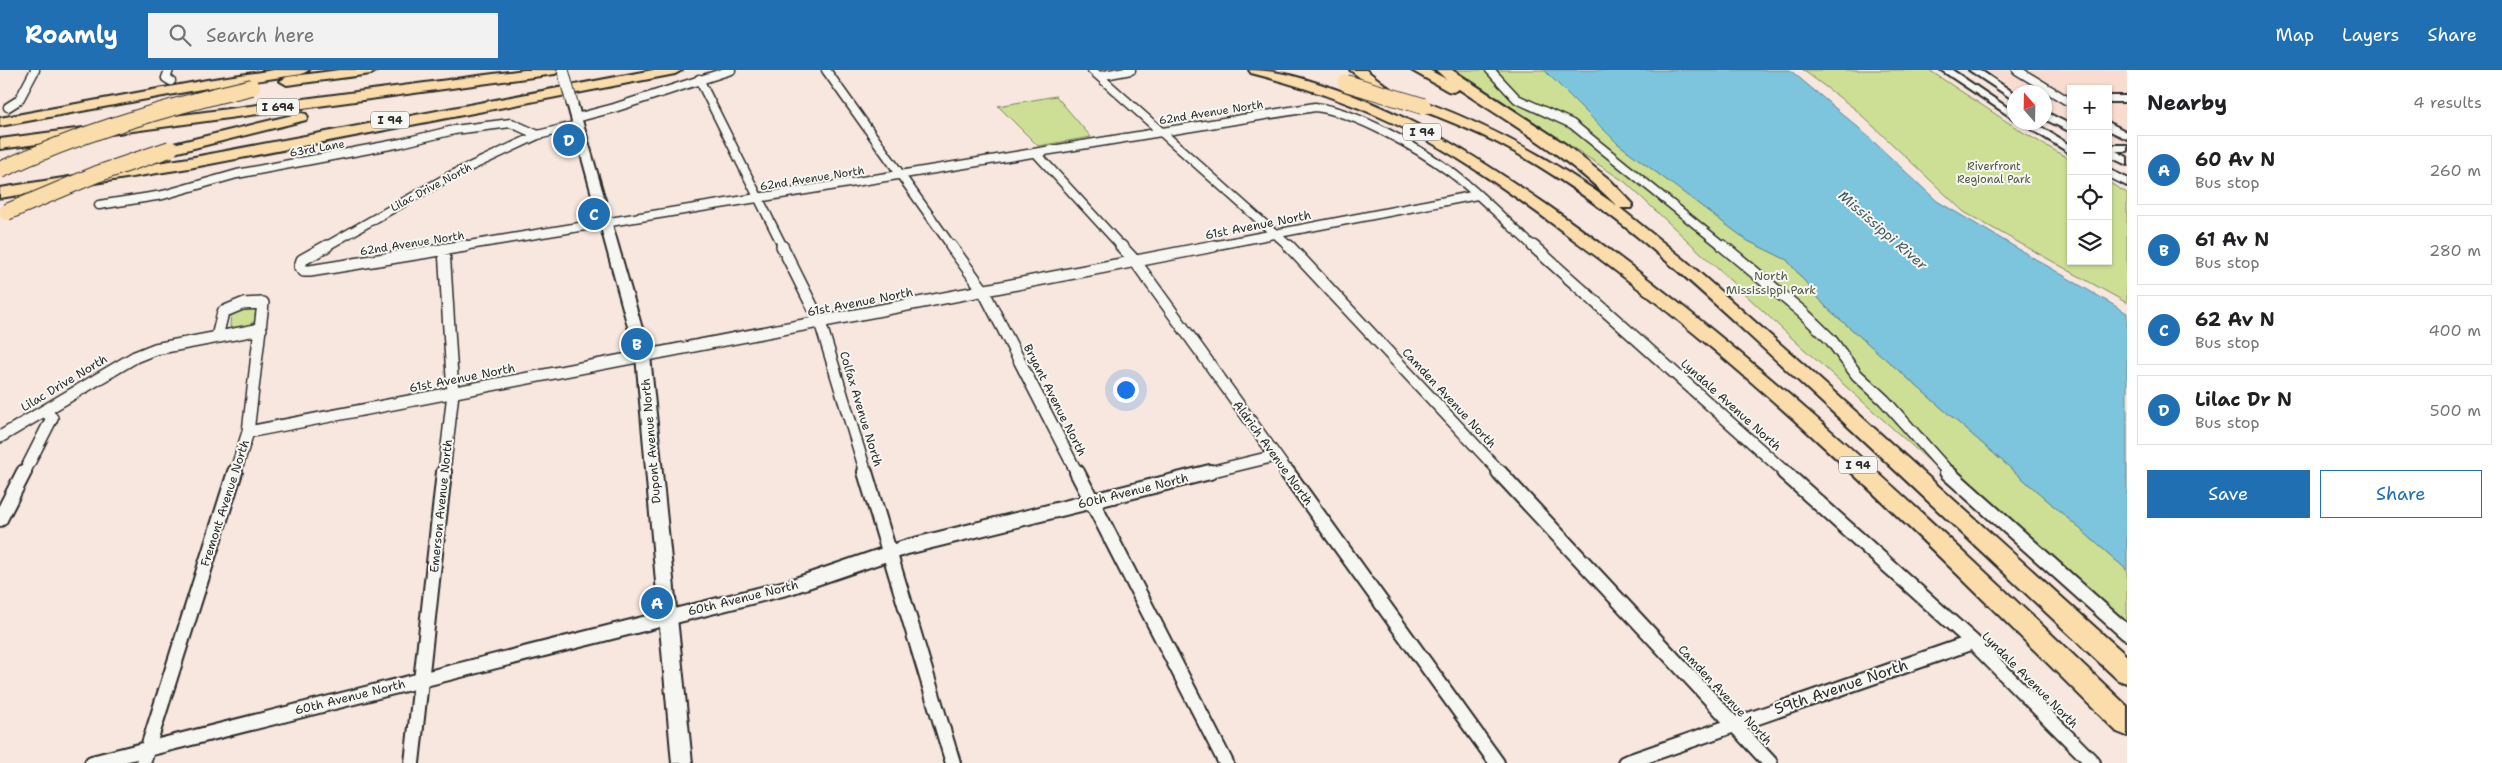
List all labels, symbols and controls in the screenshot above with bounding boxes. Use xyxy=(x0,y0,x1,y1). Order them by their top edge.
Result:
search box xyxy=(148,13,498,58)
text: Roamly xyxy=(25,19,118,51)
icon: search xyxy=(166,21,194,49)
text: Search here xyxy=(206,23,315,48)
text: Map xyxy=(2276,23,2314,47)
text: Layers xyxy=(2342,23,2399,47)
text: Share xyxy=(2427,23,2477,47)
north arrow xyxy=(2007,85,2052,130)
map controls xyxy=(2067,85,2112,265)
button: + xyxy=(2067,85,2112,130)
text: Nearby xyxy=(2147,89,2227,117)
text: 4 results xyxy=(2413,92,2482,113)
street label: 62nd Avenue North xyxy=(1158,97,1264,128)
road number: I 694 xyxy=(257,98,299,116)
road number: I 94 xyxy=(371,112,409,128)
pin: D xyxy=(553,121,585,159)
road number: I 94 xyxy=(1403,124,1441,140)
button: − xyxy=(2067,130,2112,175)
street label: 63rd Lane xyxy=(288,136,346,161)
text: 60 Av N xyxy=(2195,147,2275,172)
park label: Riverfront Regional Park xyxy=(1957,159,2031,187)
street label: Lilac Drive North xyxy=(388,160,475,215)
text: A xyxy=(2158,160,2170,181)
text: 260 m xyxy=(2429,160,2481,181)
street label: 62nd Avenue North xyxy=(759,163,865,194)
text: Bus stop xyxy=(2195,172,2260,193)
button: locate xyxy=(2067,175,2112,220)
water label: Mississippi River xyxy=(1835,186,1931,274)
pin: C xyxy=(578,195,610,233)
street label: 61st Avenue North xyxy=(1204,207,1312,243)
button: layers xyxy=(2067,220,2112,265)
text: 61 Av N xyxy=(2195,227,2269,252)
street label: 62nd Avenue North xyxy=(359,228,465,259)
text: B xyxy=(2159,240,2169,261)
text: 280 m xyxy=(2429,240,2481,261)
text: Bus stop xyxy=(2195,252,2260,273)
park label: North Mississippi Park xyxy=(1726,268,1816,298)
street label: 61st Avenue North xyxy=(806,284,914,320)
text: 62 Av N xyxy=(2195,307,2275,332)
text: C xyxy=(2159,320,2169,341)
text: 400 m xyxy=(2428,320,2481,341)
pin: B xyxy=(621,325,653,363)
text: Bus stop xyxy=(2195,332,2260,353)
street label: Bryant Avenue North xyxy=(1020,341,1090,459)
street label: Camden Avenue North xyxy=(1398,345,1500,451)
street label: Colfax Avenue North xyxy=(836,349,886,469)
street label: Lilac Drive North xyxy=(18,351,110,415)
street label: Lyndale Avenue North xyxy=(1677,356,1785,454)
street label: 61st Avenue North xyxy=(408,360,516,396)
your location xyxy=(1113,377,1139,403)
street label: Dupont Avenue North xyxy=(638,378,664,504)
text: Lilac Dr N xyxy=(2195,387,2292,412)
street label: Aldrich Avenue North xyxy=(1230,397,1316,509)
text: D xyxy=(2158,400,2170,421)
text: 500 m xyxy=(2430,400,2481,421)
text: Bus stop xyxy=(2195,412,2260,433)
street label: Fremont Avenue North xyxy=(197,438,253,568)
street label: Emerson Avenue North xyxy=(426,438,456,574)
road number: I 94 xyxy=(1839,456,1877,474)
street label: 60th Avenue North xyxy=(1076,470,1190,512)
button: Save xyxy=(2147,470,2310,518)
button: Share xyxy=(2320,470,2482,518)
street label: 60th Avenue North xyxy=(686,577,800,619)
pin: A xyxy=(641,584,673,622)
street label: Lyndale Avenue North xyxy=(1978,628,2082,732)
street label: Camden Avenue North xyxy=(1674,642,1776,748)
street label: 59th Avenue North xyxy=(1772,655,1910,719)
street label: 60th Avenue North xyxy=(293,676,407,718)

